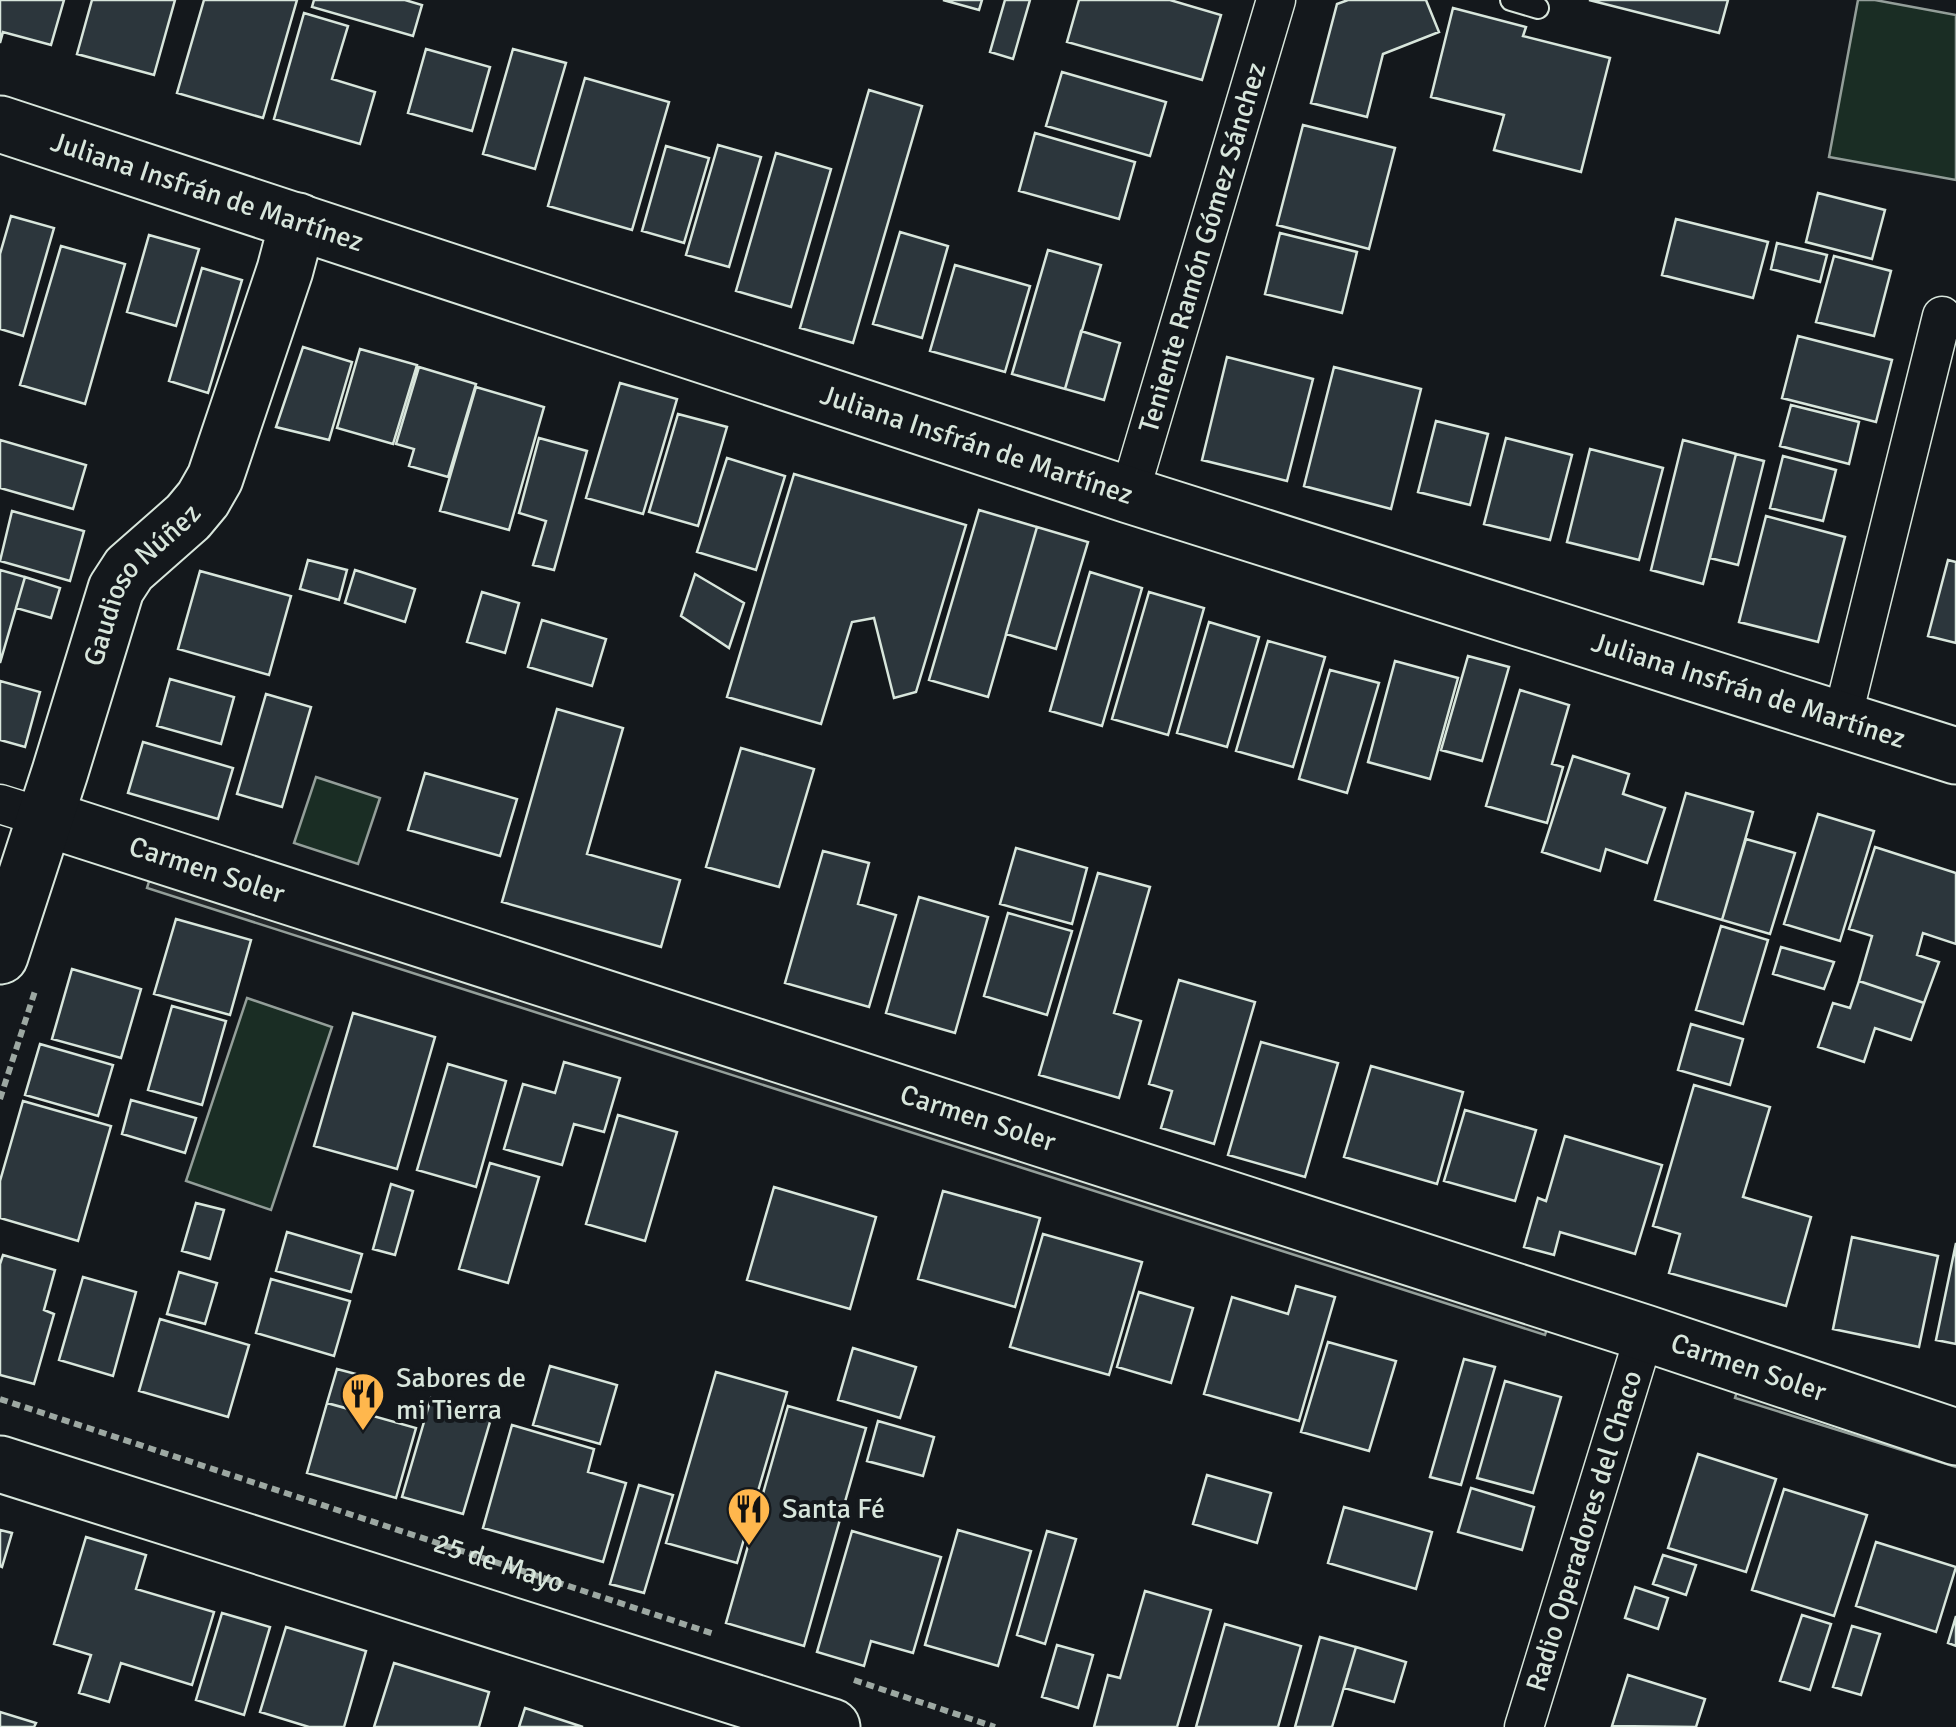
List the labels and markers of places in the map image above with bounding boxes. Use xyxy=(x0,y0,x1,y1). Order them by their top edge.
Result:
place label: Sabores de mi Tierra xyxy=(396,1361,526,1427)
restaurant icon: Sabores de mi Tierra xyxy=(340,1371,386,1432)
restaurant icon: Santa Fé xyxy=(726,1486,772,1547)
place label: Santa Fé xyxy=(782,1492,885,1526)

